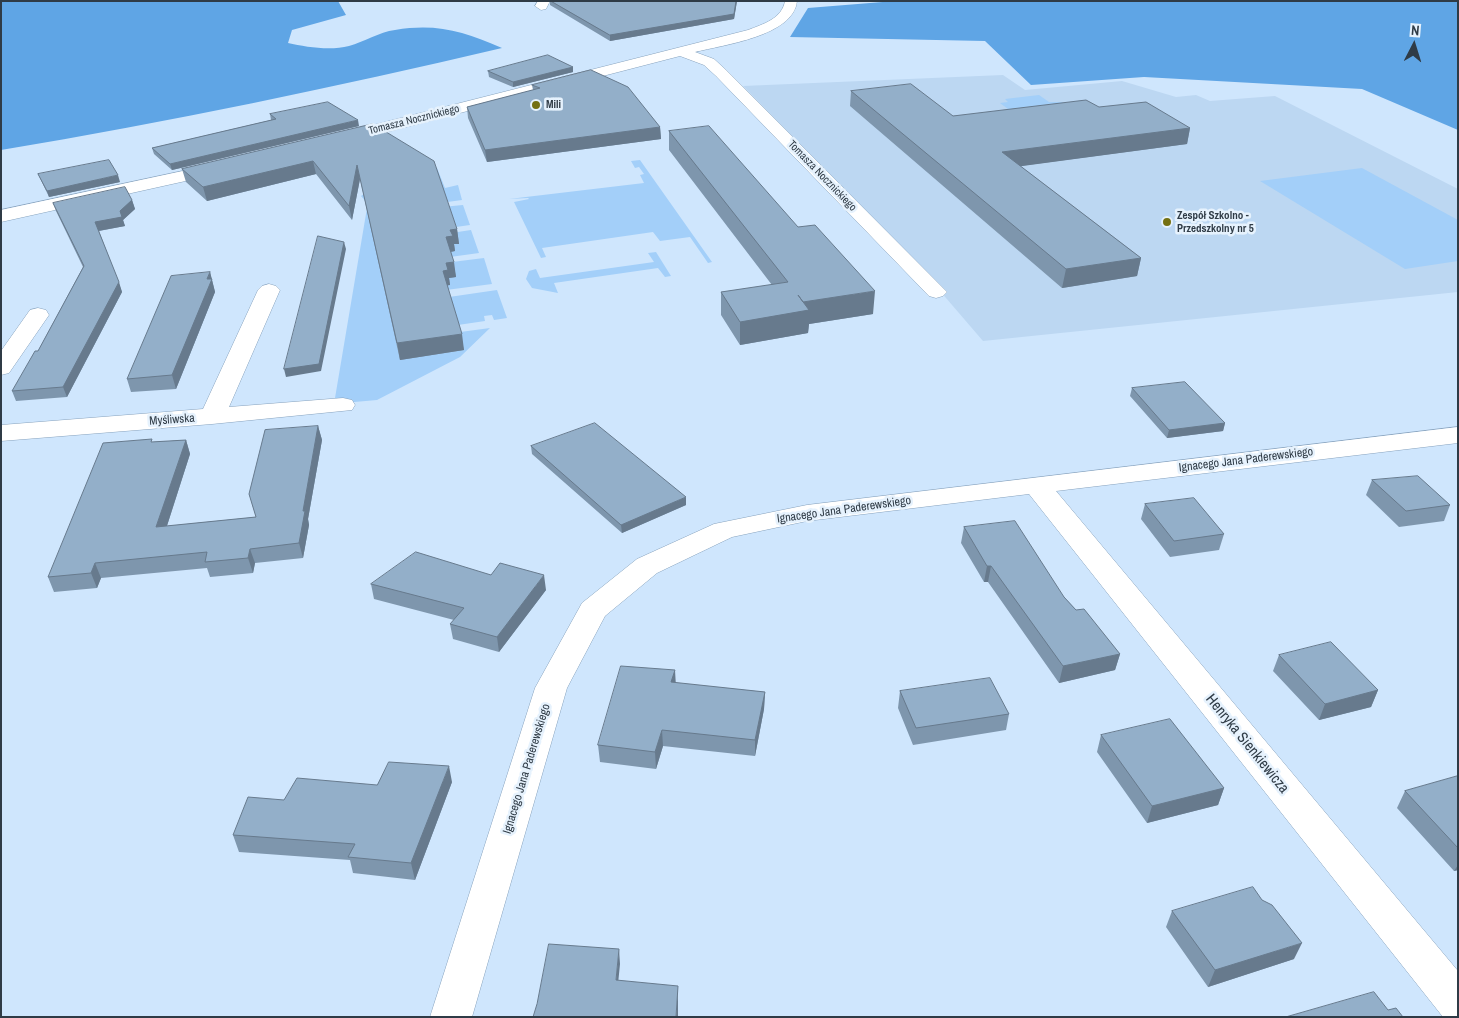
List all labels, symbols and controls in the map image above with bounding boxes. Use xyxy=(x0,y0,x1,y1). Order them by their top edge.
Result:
north arrow xyxy=(1389,20,1439,70)
text: N xyxy=(1410,21,1420,39)
place label: Mili xyxy=(546,98,561,112)
marker: Mili xyxy=(530,99,542,111)
street label: Tomasza Nocznickiego xyxy=(367,102,461,138)
street label: Tomasza Nocznickiego xyxy=(785,138,859,214)
place label: Zespół Szkolno - Przedszkolny nr 5 xyxy=(1177,209,1254,235)
marker: Zespół Szkolno - Przedszkolny nr 5 xyxy=(1161,216,1173,228)
street label: Myśliwska xyxy=(149,411,195,429)
street label: Ignacego Jana Paderewskiego xyxy=(1178,445,1314,475)
street label: Ignacego Jana Paderewskiego xyxy=(776,493,912,527)
street label: Henryka Sienkiewicza xyxy=(1202,691,1292,797)
street label: Ignacego Jana Paderewskiego xyxy=(500,702,554,836)

